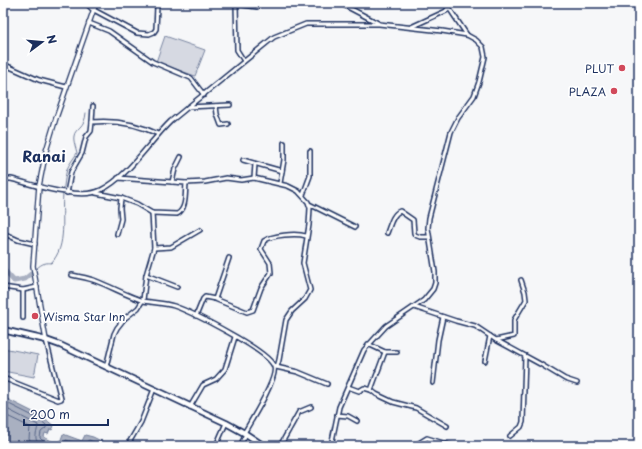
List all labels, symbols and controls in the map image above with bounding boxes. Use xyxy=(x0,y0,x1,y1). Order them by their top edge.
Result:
north arrow xyxy=(22,22,62,62)
text: N xyxy=(43,33,62,46)
place label: PLUT xyxy=(585,60,614,77)
marker: PLUT xyxy=(617,63,627,73)
place label: PLAZA xyxy=(569,83,606,100)
marker: PLAZA xyxy=(609,86,619,96)
district label: Ranai xyxy=(22,144,66,167)
place label: Wisma Star Inn xyxy=(43,308,125,325)
marker: Wisma Star Inn xyxy=(30,311,40,321)
scale bar xyxy=(24,401,108,427)
text: 200 m xyxy=(30,405,70,423)

